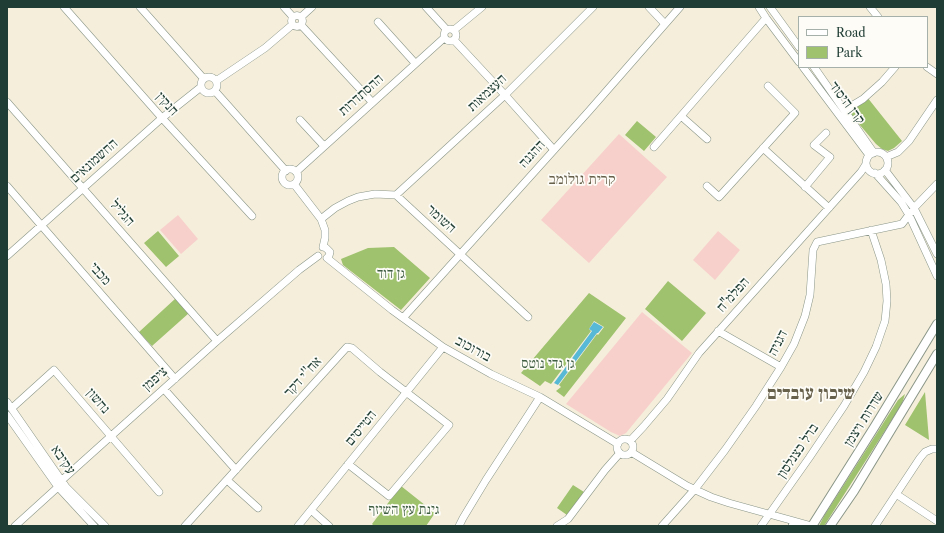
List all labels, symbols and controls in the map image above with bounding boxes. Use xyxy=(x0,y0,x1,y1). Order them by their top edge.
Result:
legend xyxy=(798,16,928,68)
text: Road xyxy=(836,25,866,40)
text: Park xyxy=(836,45,862,60)
street label: ההסתדרות xyxy=(335,71,387,119)
street label: העצמאות xyxy=(464,71,510,115)
street label: קרן היסוד xyxy=(826,78,868,128)
street label: חנקין xyxy=(152,89,182,119)
street label: החשמונאים xyxy=(67,135,121,187)
street label: ההגנה xyxy=(515,137,549,171)
district label: קרית גולומב xyxy=(549,171,615,189)
street label: הגליל xyxy=(106,196,138,230)
street label: השומר xyxy=(423,201,459,237)
street label: מכבי xyxy=(86,259,114,289)
park label: גן דוד xyxy=(377,266,405,282)
street label: הפלמ"ח xyxy=(713,274,753,316)
street label: דגניה xyxy=(764,327,792,359)
street label: בורוכוב xyxy=(452,332,494,366)
street label: אח''י דקר xyxy=(280,353,326,401)
park label: גן גדי נוטס xyxy=(521,356,575,372)
street label: ציפמן xyxy=(139,363,171,395)
district label: שיכון עובדים xyxy=(767,383,855,405)
street label: נחשון xyxy=(82,385,114,417)
street label: שדרות ויצמן xyxy=(840,388,888,450)
street label: הטייסים xyxy=(342,407,380,449)
street label: ברל כצנלסון xyxy=(774,420,822,482)
street label: עקיבא xyxy=(47,442,79,478)
park label: גינת עץ השיזף xyxy=(368,502,440,518)

